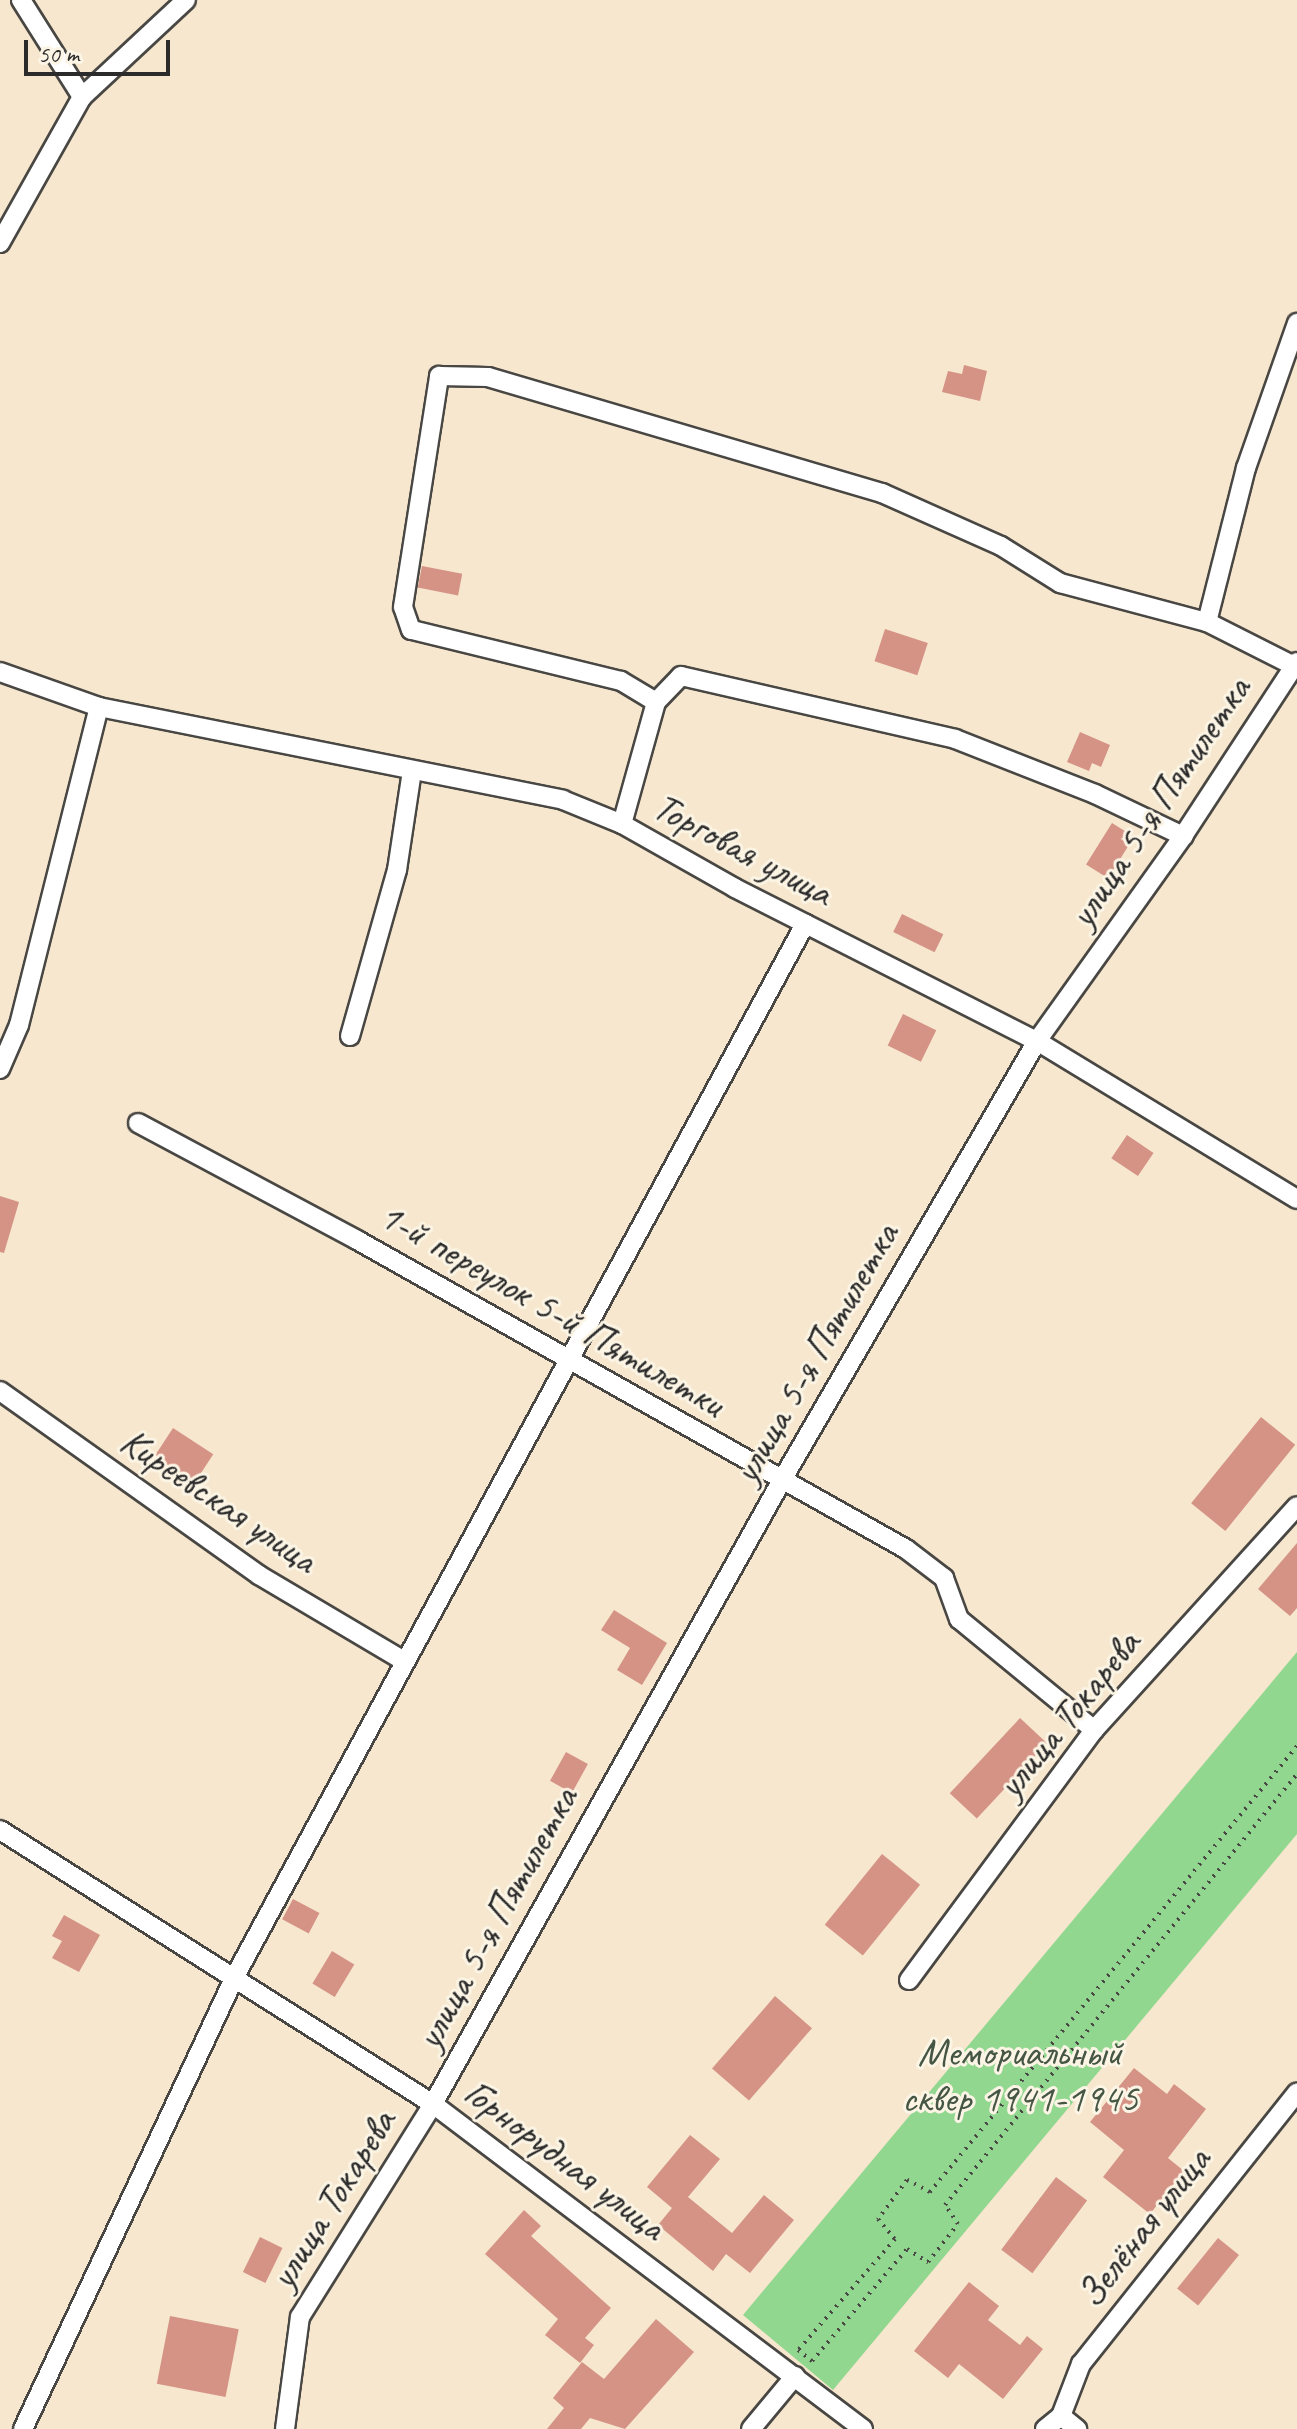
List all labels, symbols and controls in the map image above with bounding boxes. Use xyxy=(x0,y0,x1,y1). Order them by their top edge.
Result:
scale bar xyxy=(28,24,174,74)
text: 50 m xyxy=(38,39,79,69)
street label: улица 5-я Пятилетка xyxy=(1055,665,1263,939)
street label: Торговая улица xyxy=(644,781,842,917)
street label: 1-й переулок 5-й Пятилетки xyxy=(371,1191,733,1427)
street label: улица 5-я Пятилетка xyxy=(719,1211,911,1495)
street label: Киреевская улица xyxy=(110,1415,328,1585)
street label: улица Токарева xyxy=(986,1620,1150,1808)
street label: улица 5-я Пятилетка xyxy=(402,1775,590,2061)
park label: Мемориальный сквер 1941-1945 xyxy=(902,2028,1138,2122)
street label: Горнорудная улица xyxy=(454,2067,676,2251)
street label: улица Токарева xyxy=(258,2101,406,2297)
street label: Зелёная улица xyxy=(1064,2136,1222,2318)

